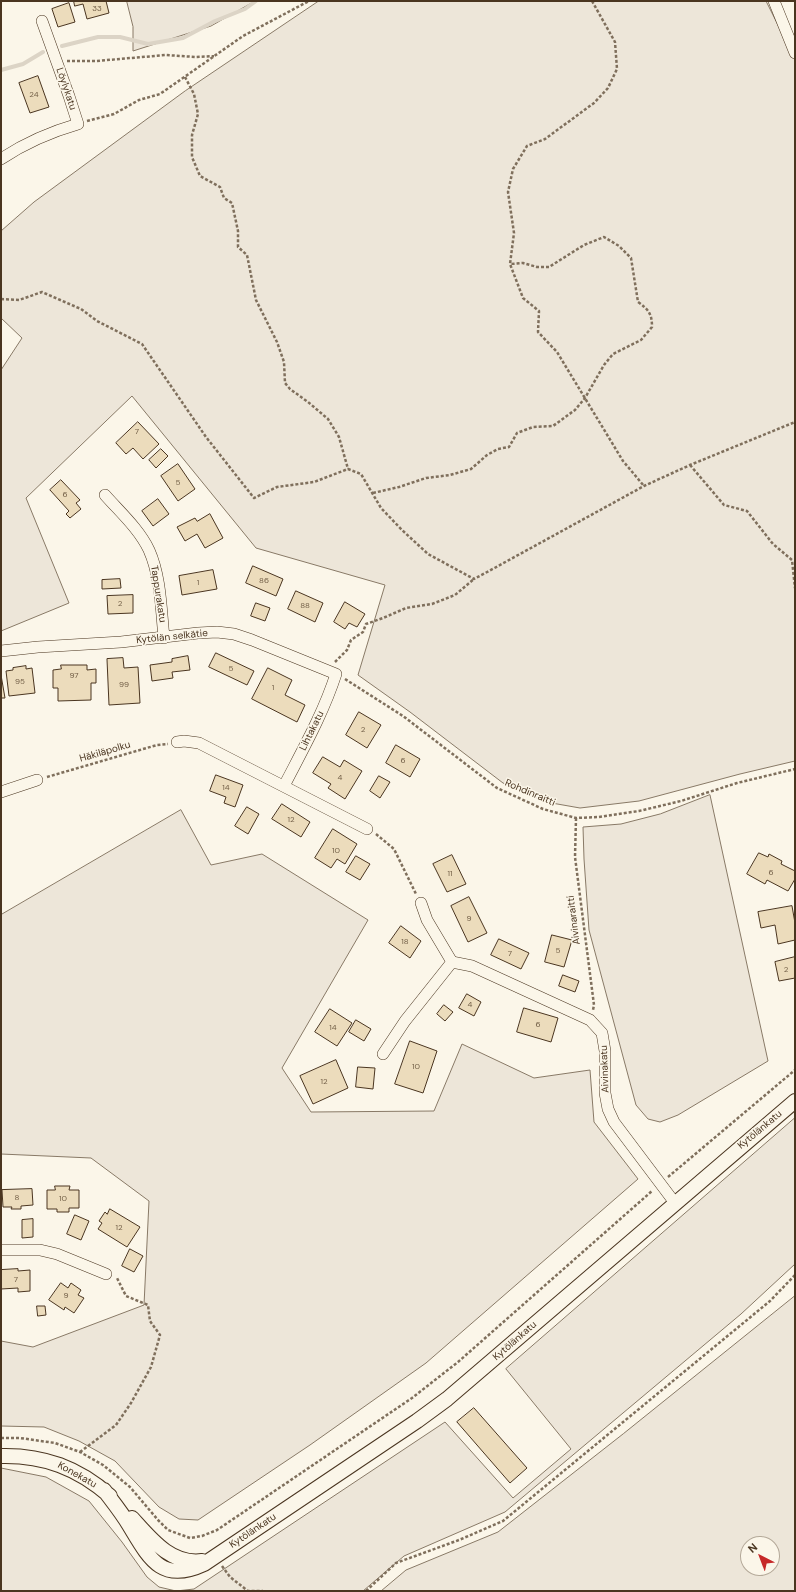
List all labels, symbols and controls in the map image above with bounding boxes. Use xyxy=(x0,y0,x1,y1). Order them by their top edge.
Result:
house number: 33 xyxy=(92,4,102,14)
street label: Löylykatu xyxy=(53,66,79,112)
house number: 24 xyxy=(29,90,39,100)
house number: 7 xyxy=(135,427,139,437)
house number: 5 xyxy=(176,478,180,488)
house number: 6 xyxy=(62,490,68,500)
street label: Tappurakatu xyxy=(148,565,168,623)
house number: 86 xyxy=(259,576,269,586)
house number: 1 xyxy=(197,578,199,588)
house number: 2 xyxy=(118,599,122,609)
house number: 88 xyxy=(300,601,310,611)
street label: Kytölän selkätie xyxy=(136,627,208,647)
house number: 5 xyxy=(229,664,233,674)
house number: 97 xyxy=(69,671,79,681)
house number: 95 xyxy=(15,677,25,687)
house number: 99 xyxy=(119,680,129,690)
house number: 1 xyxy=(272,683,274,693)
street label: Lihtakatu xyxy=(297,709,327,753)
house number: 2 xyxy=(361,725,365,735)
street label: Häkiläpolku xyxy=(78,739,132,765)
house number: 6 xyxy=(400,756,406,766)
house number: 4 xyxy=(338,773,342,783)
street label: Rohdinraitti xyxy=(503,777,557,809)
house number: 14 xyxy=(222,783,230,793)
house number: 12 xyxy=(287,815,295,825)
house number: 10 xyxy=(332,846,340,856)
house number: 6 xyxy=(768,868,774,878)
house number: 11 xyxy=(448,869,452,879)
street label: Aivinaraitti xyxy=(565,895,583,945)
house number: 9 xyxy=(466,914,472,924)
house number: 18 xyxy=(401,937,409,947)
house number: 5 xyxy=(556,946,560,956)
house number: 7 xyxy=(508,949,512,959)
house number: 2 xyxy=(784,965,788,975)
house number: 4 xyxy=(468,1000,472,1010)
house number: 6 xyxy=(535,1020,541,1030)
house number: 14 xyxy=(329,1023,337,1033)
street label: Aivinakatu xyxy=(598,1045,612,1093)
house number: 10 xyxy=(412,1062,420,1072)
house number: 12 xyxy=(320,1077,328,1087)
street label: Kytölänkatu xyxy=(735,1108,785,1152)
house number: 8 xyxy=(15,1193,19,1203)
house number: 10 xyxy=(59,1194,67,1204)
house number: 12 xyxy=(115,1223,123,1233)
house number: 7 xyxy=(14,1275,18,1285)
house number: 9 xyxy=(63,1291,69,1301)
street label: Kytölänkatu xyxy=(491,1319,539,1363)
street label: Konekatu xyxy=(55,1459,99,1491)
street label: Kytölänkatu xyxy=(227,1511,279,1551)
north arrow xyxy=(740,1536,780,1576)
text: N xyxy=(745,1540,760,1556)

